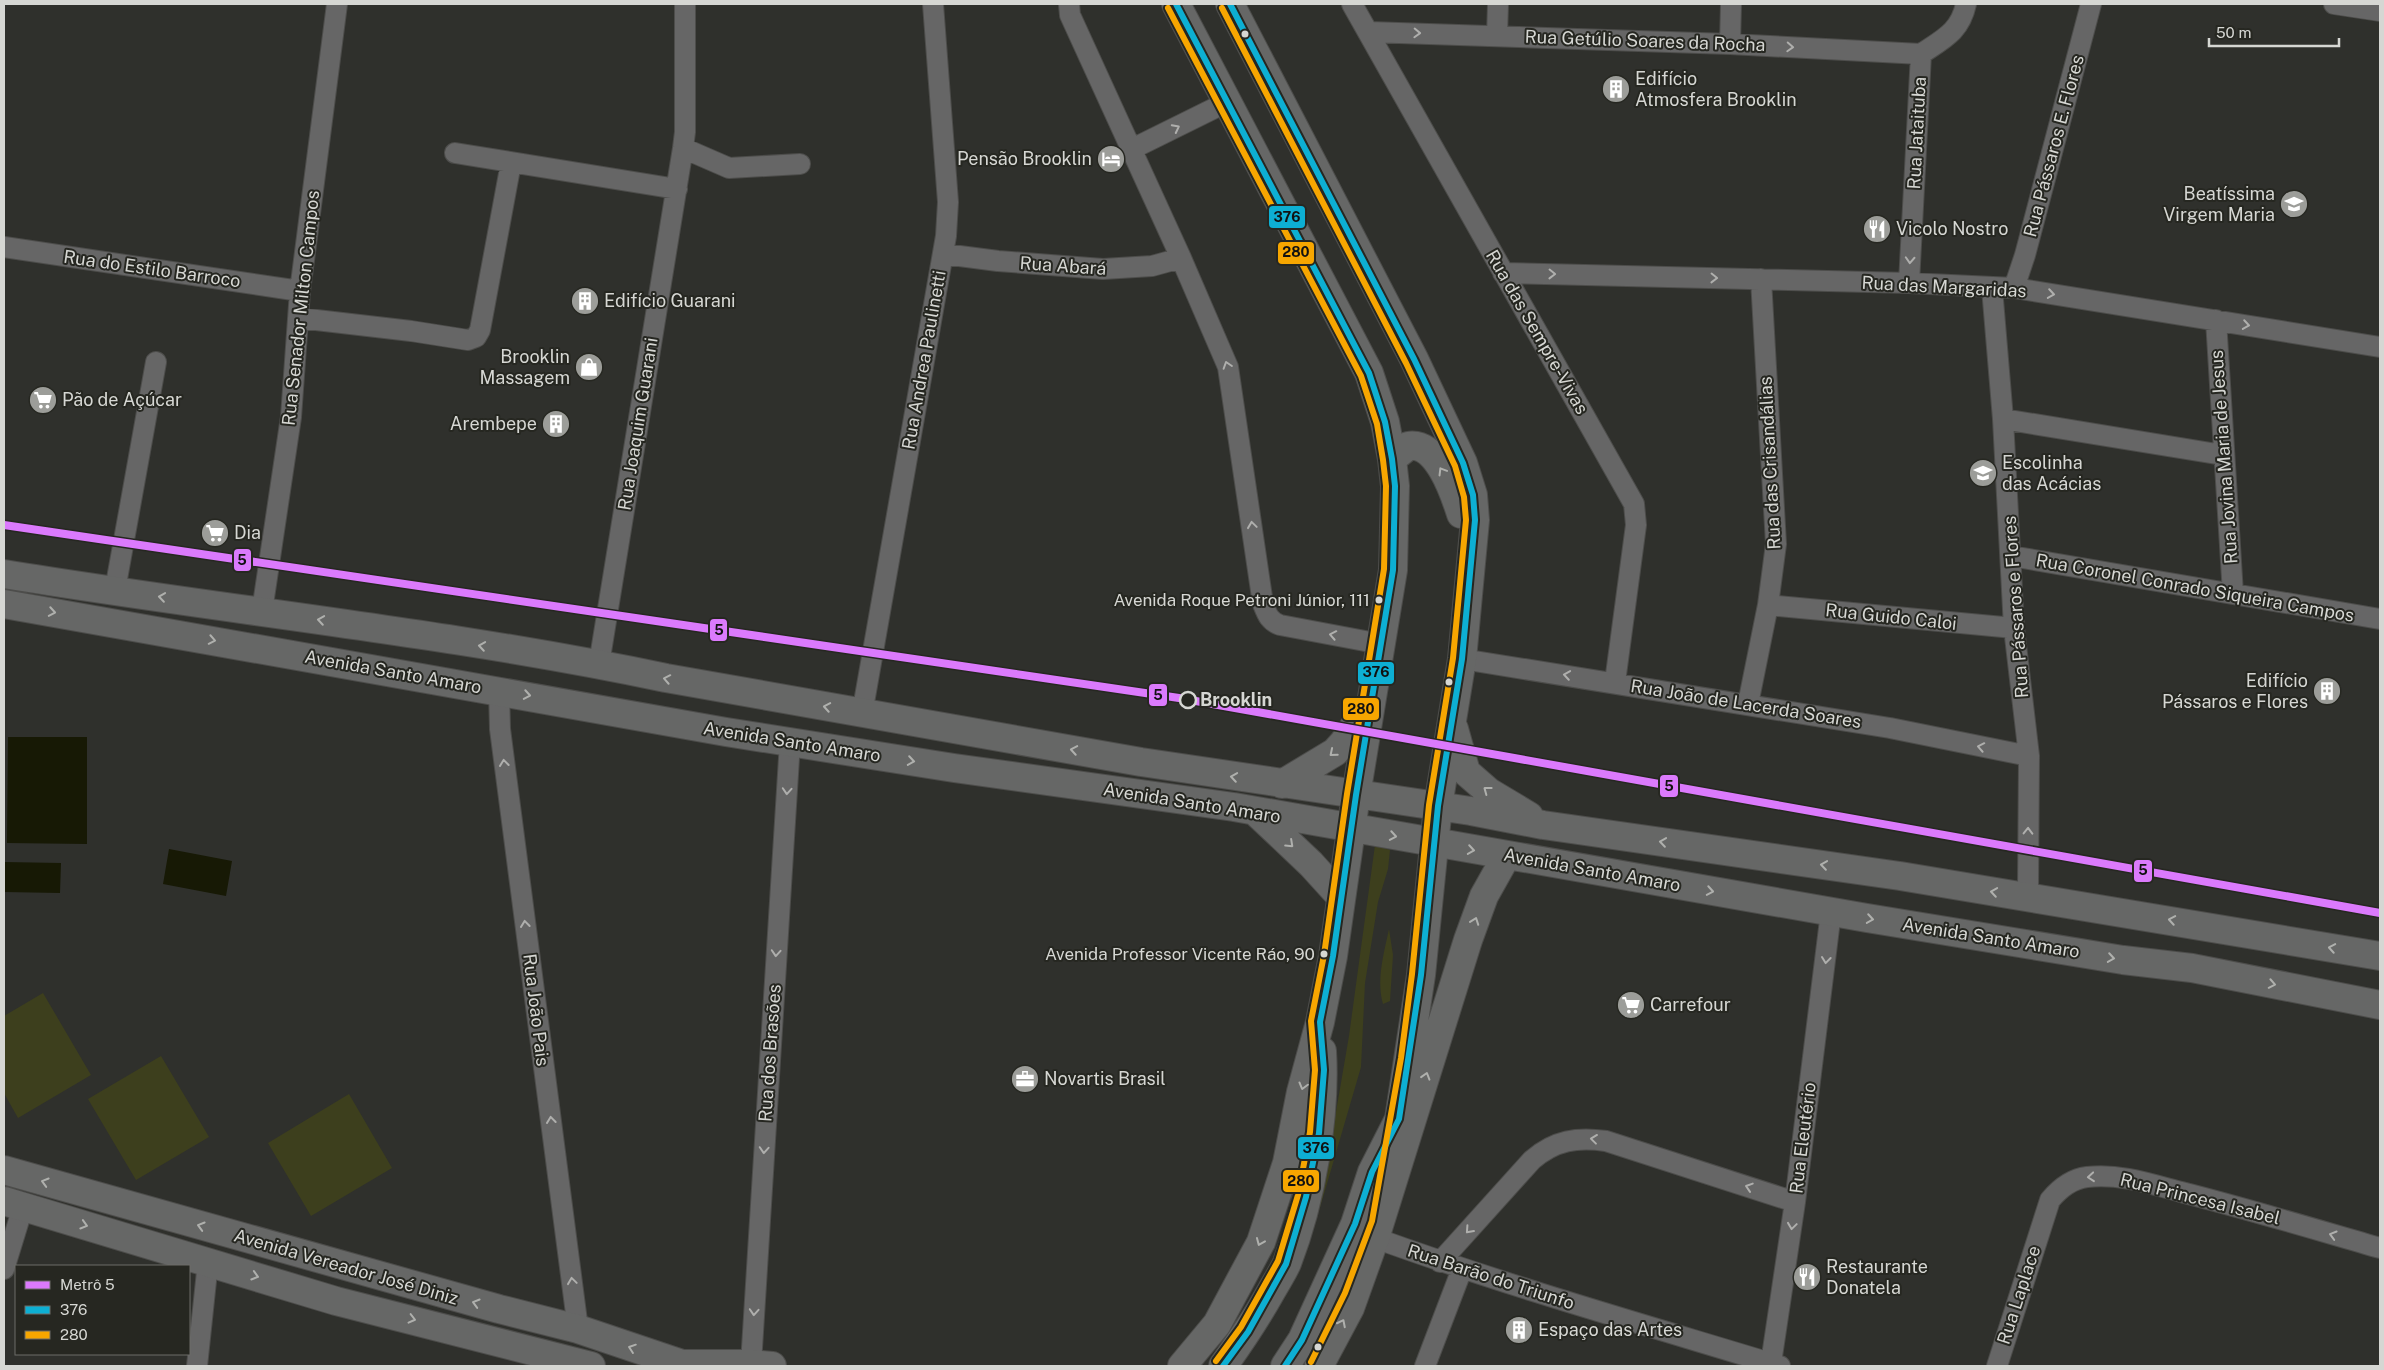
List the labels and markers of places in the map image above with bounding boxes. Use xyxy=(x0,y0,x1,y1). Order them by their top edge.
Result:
unlabelled marker xyxy=(1240,29,1250,39)
place label: Edifício Atmosfera Brooklin xyxy=(1635,68,1797,110)
building icon: Edifício Atmosfera Brooklin xyxy=(1601,74,1631,104)
hotel icon: Pensão Brooklin xyxy=(1096,144,1126,174)
place label: Pensão Brooklin xyxy=(957,148,1092,169)
place label: Beatíssima Virgem Maria xyxy=(2163,183,2275,225)
school or university icon: Beatíssima Virgem Maria xyxy=(2279,189,2309,219)
restaurant icon: Vicolo Nostro xyxy=(1862,214,1892,244)
place label: Vicolo Nostro xyxy=(1896,218,2008,239)
building icon: Edifício Guarani xyxy=(570,286,600,316)
place label: Edifício Guarani xyxy=(604,290,736,311)
place label: Brooklin Massagem xyxy=(479,346,570,388)
shop icon: Brooklin Massagem xyxy=(574,352,604,382)
supermarket icon: Pão de Açúcar xyxy=(28,385,58,415)
place label: Pão de Açúcar xyxy=(62,389,182,410)
building icon: Arembepe xyxy=(541,409,571,439)
place label: Arembepe xyxy=(450,413,537,434)
place label: Escolinha das Acácias xyxy=(2002,452,2101,494)
school or university icon: Escolinha das Acácias xyxy=(1968,458,1998,488)
supermarket icon: Dia xyxy=(200,518,230,548)
place label: Dia xyxy=(234,522,261,543)
place label: Avenida Roque Petroni Júnior, 111 xyxy=(1113,590,1370,610)
marker: Avenida Roque Petroni Júnior, 111 xyxy=(1374,595,1384,605)
place label: Edifício Pássaros e Flores xyxy=(2162,670,2308,712)
building icon: Edifício Pássaros e Flores xyxy=(2312,676,2342,706)
unlabelled marker xyxy=(1444,677,1454,687)
place label: Brooklin xyxy=(1200,689,1272,710)
marker: Brooklin xyxy=(1179,691,1197,709)
place label: Avenida Professor Vicente Ráo, 90 xyxy=(1045,944,1315,964)
marker: Avenida Professor Vicente Ráo, 90 xyxy=(1319,949,1329,959)
supermarket icon: Carrefour xyxy=(1616,990,1646,1020)
place label: Carrefour xyxy=(1650,994,1731,1015)
office icon: Novartis Brasil xyxy=(1010,1064,1040,1094)
place label: Novartis Brasil xyxy=(1044,1068,1166,1089)
place label: Restaurante Donatela xyxy=(1826,1256,1928,1298)
restaurant icon: Restaurante Donatela xyxy=(1792,1262,1822,1292)
building icon: Espaço das Artes xyxy=(1504,1315,1534,1345)
place label: Espaço das Artes xyxy=(1538,1319,1682,1340)
unlabelled marker xyxy=(1313,1342,1323,1352)

